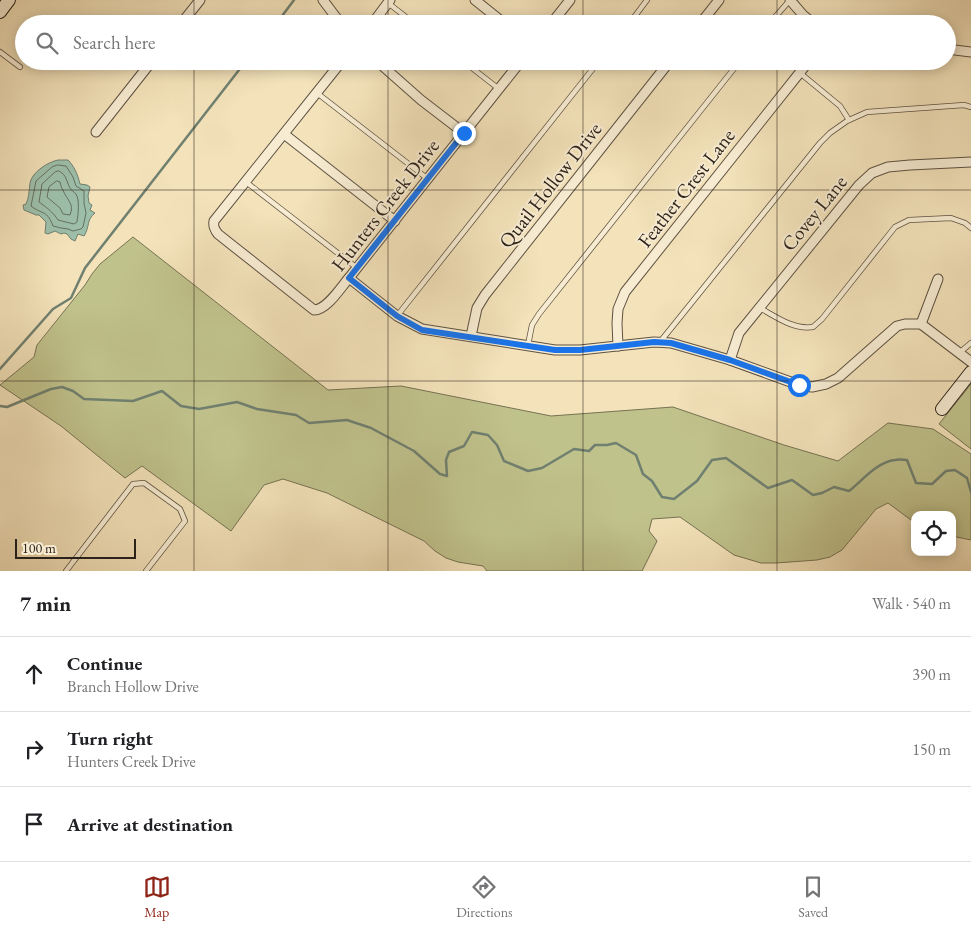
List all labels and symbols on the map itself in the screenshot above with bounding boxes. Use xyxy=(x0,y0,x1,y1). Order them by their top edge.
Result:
street label: Quail Hollow Drive xyxy=(493,117,607,253)
route end xyxy=(453,122,476,145)
street label: Feather Crest Lane xyxy=(631,123,741,253)
street label: Hunters Creek Drive xyxy=(325,133,445,276)
street label: Covey Lane xyxy=(775,169,853,256)
route start xyxy=(788,374,811,397)
scale bar xyxy=(15,536,136,559)

